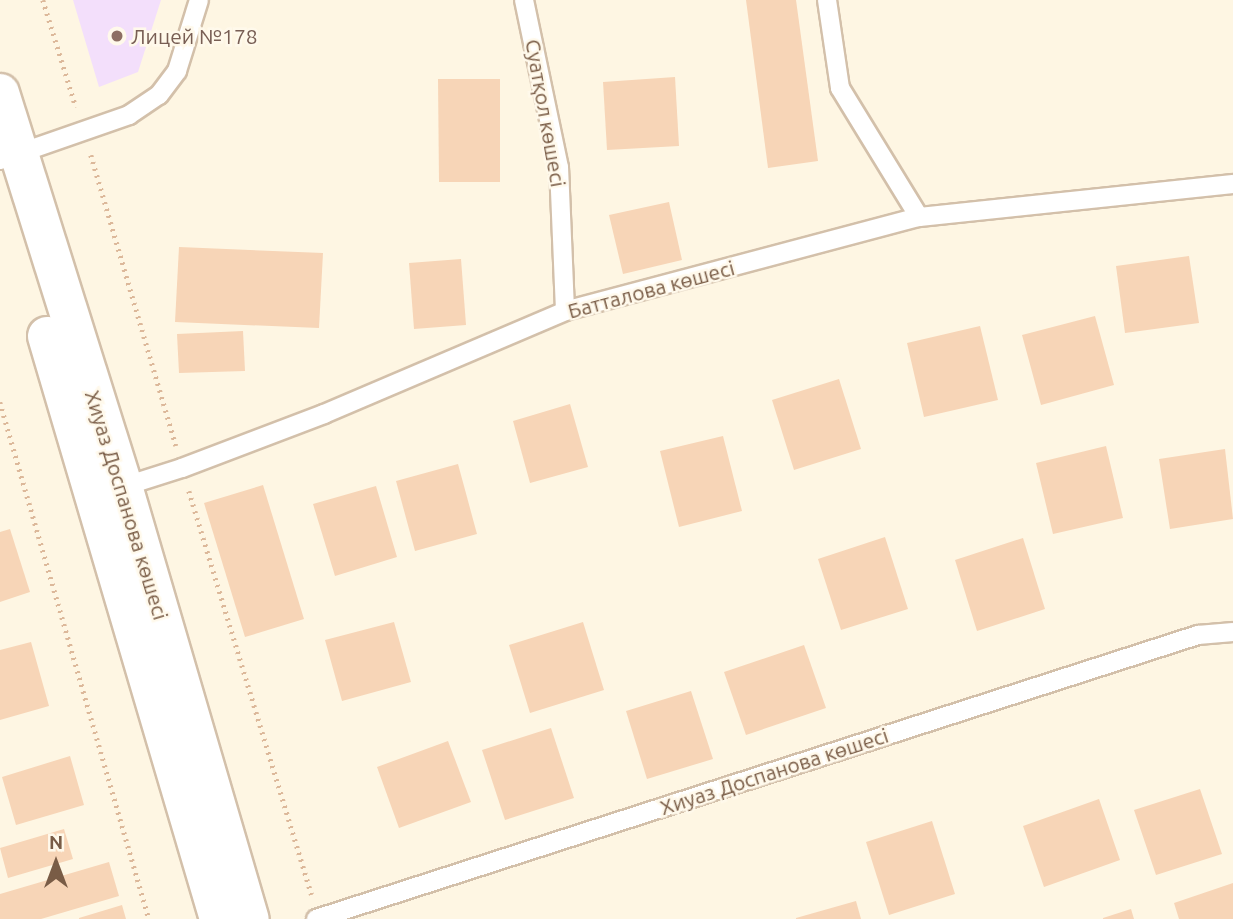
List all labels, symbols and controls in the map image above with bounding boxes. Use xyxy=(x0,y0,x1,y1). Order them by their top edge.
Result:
place label: Лицей №178 xyxy=(131,23,258,49)
marker: Лицей №178 xyxy=(109,28,125,44)
street label: Суатқол көшесі xyxy=(521,37,571,189)
street label: Батталова көшесі xyxy=(565,255,737,323)
street label: Хиуаз Доспанова көшесі xyxy=(80,387,174,623)
street label: Хиуаз Доспанова көшесі xyxy=(657,722,891,820)
north arrow xyxy=(21,828,91,898)
text: N xyxy=(49,831,63,853)

